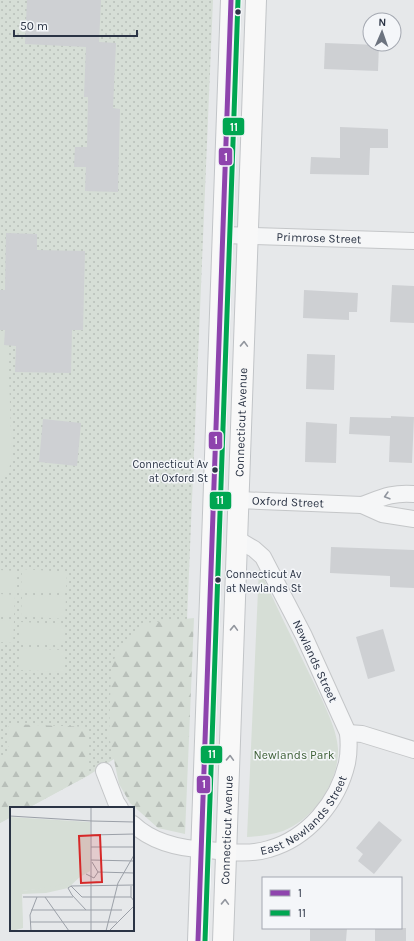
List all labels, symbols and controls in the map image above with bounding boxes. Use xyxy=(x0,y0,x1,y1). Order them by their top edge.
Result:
unlabelled marker xyxy=(233,7,243,17)
scale bar xyxy=(14,12,137,38)
north arrow xyxy=(362,12,402,52)
text: N xyxy=(378,16,387,29)
text: 50 m xyxy=(20,19,48,33)
line badge: 11 xyxy=(222,117,245,136)
text: 11 xyxy=(230,121,238,134)
line badge: 1 xyxy=(218,147,233,166)
text: 1 xyxy=(224,151,228,164)
street label: Primrose Street xyxy=(276,230,362,246)
one-way arrow xyxy=(240,341,248,347)
street label: Connecticut Avenue xyxy=(232,367,250,477)
line badge: 1 xyxy=(208,431,223,450)
text: 1 xyxy=(214,434,218,447)
place label: Connecticut Av at Oxford St xyxy=(133,458,208,485)
marker: Connecticut Av at Oxford St xyxy=(210,465,220,475)
line badge: 11 xyxy=(209,491,232,510)
one-way arrow xyxy=(384,491,391,500)
text: 11 xyxy=(216,494,224,507)
street label: Oxford Street xyxy=(252,494,325,510)
place label: Connecticut Av at Newlands St xyxy=(226,568,302,595)
marker: Connecticut Av at Newlands St xyxy=(213,575,223,585)
street label: Newlands Street xyxy=(290,617,340,705)
one-way arrow xyxy=(230,625,238,631)
line badge: 11 xyxy=(200,745,223,764)
text: 11 xyxy=(208,748,216,761)
park label: Newlands Park xyxy=(254,748,335,762)
one-way arrow xyxy=(225,755,234,761)
street label: East Newlands Street xyxy=(259,773,350,858)
line badge: 1 xyxy=(196,775,211,794)
street label: Connecticut Avenue xyxy=(218,775,236,885)
text: 1 xyxy=(202,778,206,791)
inset map xyxy=(10,807,134,931)
legend xyxy=(262,877,402,929)
text: 1 xyxy=(298,886,302,900)
one-way arrow xyxy=(221,899,229,905)
text: 11 xyxy=(298,906,306,920)

